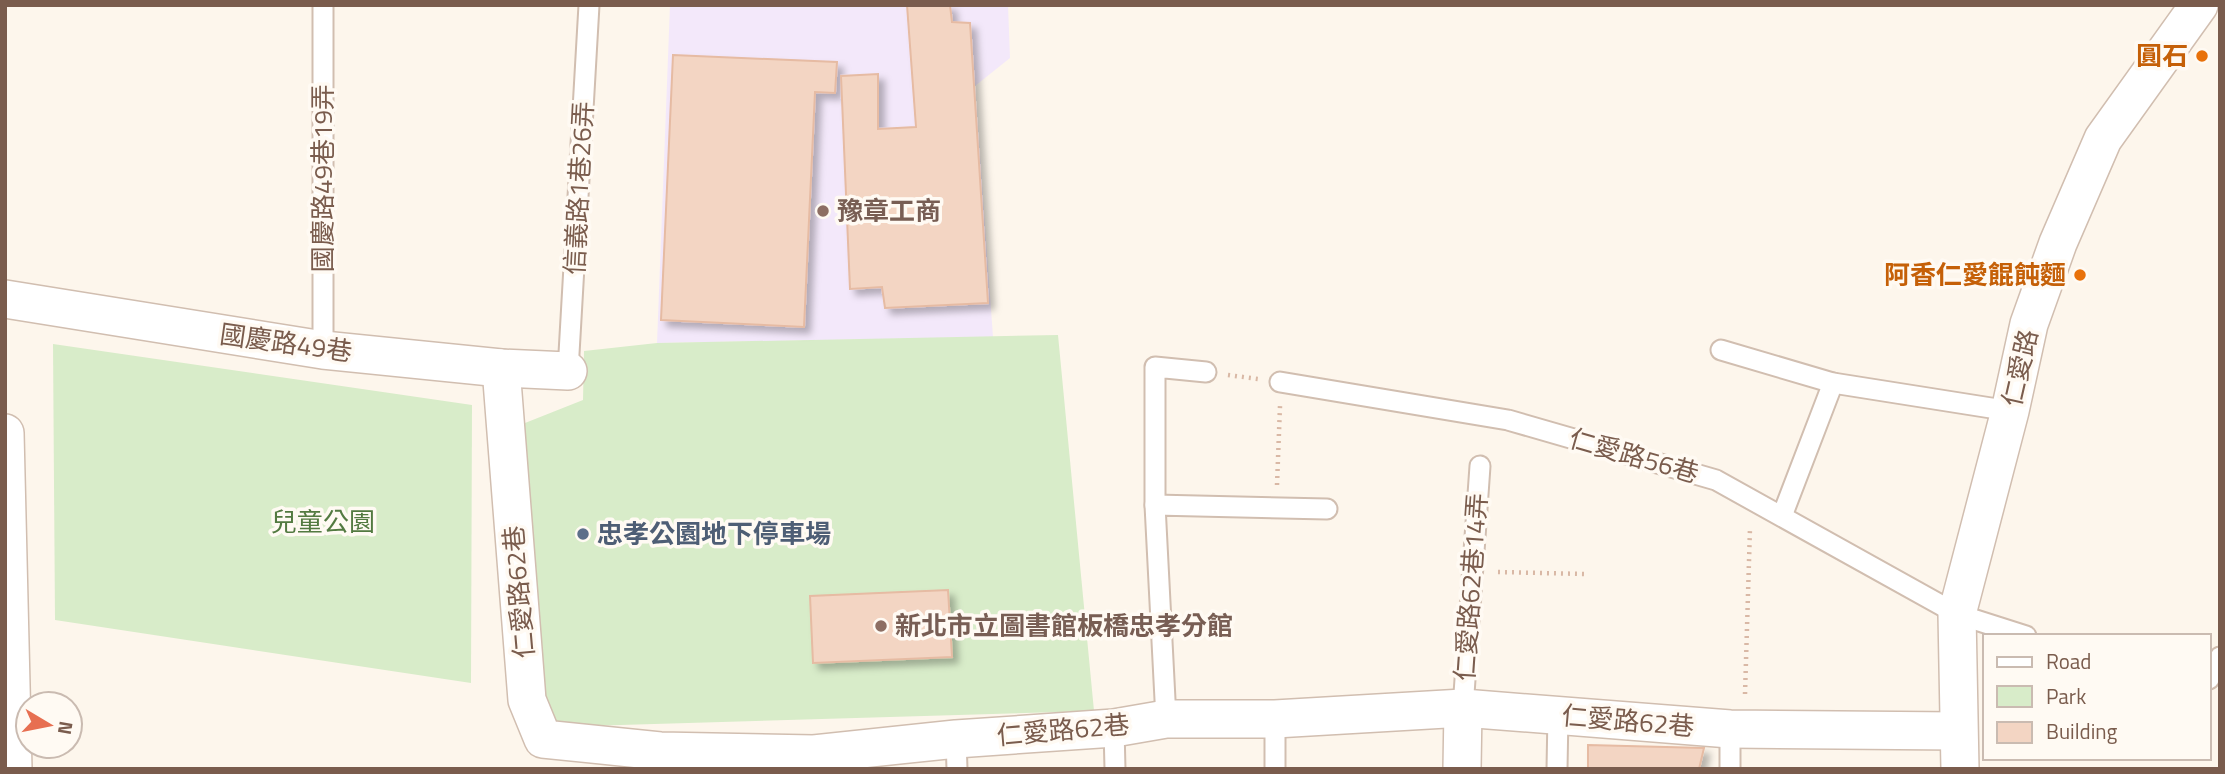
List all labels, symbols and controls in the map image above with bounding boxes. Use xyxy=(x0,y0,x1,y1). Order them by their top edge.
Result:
place label: 圓石 xyxy=(2136,36,2188,75)
marker: 圓石 xyxy=(2194,48,2210,64)
street label: 國慶路49巷19弄 xyxy=(303,84,342,272)
street label: 信義路1巷26弄 xyxy=(554,100,603,276)
place label: 豫章工商 xyxy=(837,191,941,230)
marker: 豫章工商 xyxy=(815,203,831,219)
place label: 阿香仁愛餛飩麵 xyxy=(1884,255,2066,294)
marker: 阿香仁愛餛飩麵 xyxy=(2072,267,2088,283)
street label: 國慶路49巷 xyxy=(217,314,355,371)
street label: 仁愛路 xyxy=(1992,325,2047,410)
street label: 仁愛路56巷 xyxy=(1565,418,1703,493)
street label: 仁愛路62巷14弄 xyxy=(1444,492,1497,682)
park label: 兒童公園 xyxy=(271,502,375,541)
place label: 忠孝公園地下停車場 xyxy=(597,514,831,553)
street label: 仁愛路62巷 xyxy=(493,524,544,660)
marker: 忠孝公園地下停車場 xyxy=(575,526,591,542)
place label: 新北市立圖書館板橋忠孝分館 xyxy=(895,606,1233,645)
marker: 新北市立圖書館板橋忠孝分館 xyxy=(873,618,889,634)
legend xyxy=(1983,634,2211,760)
text: Road xyxy=(2046,645,2091,677)
text: Park xyxy=(2046,680,2086,712)
north arrow xyxy=(14,690,84,760)
street label: 仁愛路62巷 xyxy=(1560,695,1696,746)
street label: 仁愛路62巷 xyxy=(995,704,1131,755)
text: Building xyxy=(2046,715,2118,747)
text: N xyxy=(51,719,82,737)

